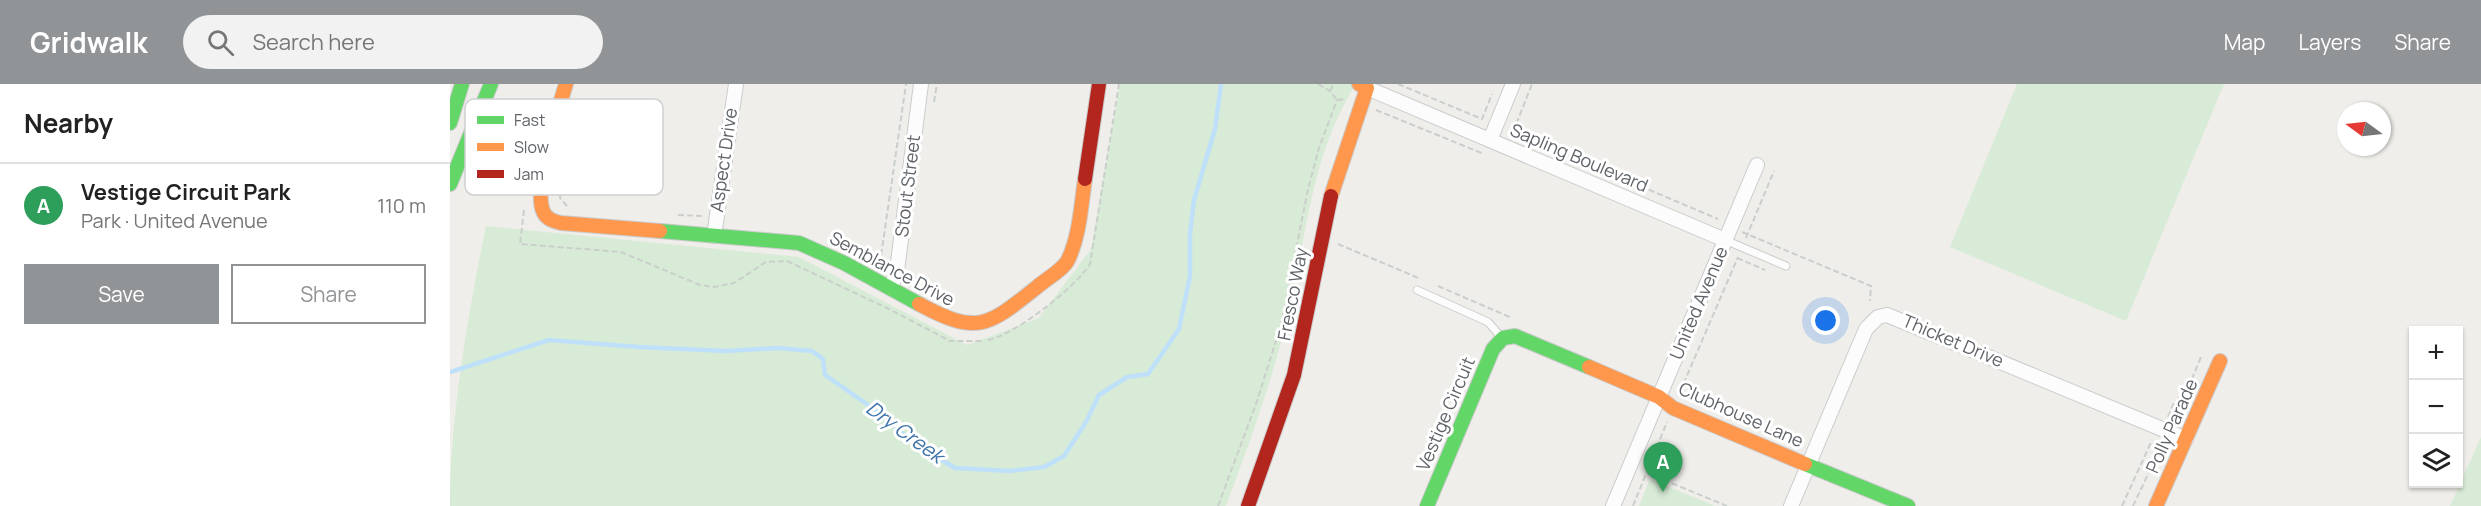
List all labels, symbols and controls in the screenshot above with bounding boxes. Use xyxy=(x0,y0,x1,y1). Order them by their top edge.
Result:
search box xyxy=(183,15,603,69)
text: Gridwalk xyxy=(30,23,147,61)
icon: search xyxy=(204,26,237,59)
text: Search here xyxy=(252,27,375,57)
text: Map xyxy=(2224,28,2265,56)
text: Layers xyxy=(2298,28,2361,56)
text: Share xyxy=(2394,28,2451,56)
legend xyxy=(465,99,663,195)
north arrow xyxy=(2337,102,2391,156)
text: Nearby xyxy=(24,105,113,141)
street label: Aspect Drive xyxy=(704,106,742,213)
text: Fast xyxy=(514,109,545,131)
street label: Sapling Boulevard xyxy=(1507,117,1652,197)
street label: Stout Street xyxy=(889,133,925,238)
text: Slow xyxy=(514,136,549,158)
text: Jam xyxy=(514,163,544,185)
text: Vestige Circuit Park xyxy=(81,177,290,207)
text: A xyxy=(37,192,50,219)
text: 110 m xyxy=(377,192,426,219)
text: Park · United Avenue xyxy=(81,207,268,234)
street label: Semblance Drive xyxy=(826,225,959,311)
street label: United Avenue xyxy=(1663,242,1733,363)
street label: Fresco Way xyxy=(1271,245,1313,342)
button: Save xyxy=(24,264,219,324)
button: Share xyxy=(231,264,426,324)
your location xyxy=(1811,306,1840,335)
street label: Thicket Drive xyxy=(1899,308,2008,372)
map controls xyxy=(2409,326,2463,488)
button: + xyxy=(2409,326,2463,380)
street label: Vestige Circuit xyxy=(1410,353,1480,474)
street label: Polly Parade xyxy=(2140,375,2203,476)
street label: Clubhouse Lane xyxy=(1675,376,1808,452)
button: − xyxy=(2409,380,2463,434)
water label: Dry Creek xyxy=(861,394,952,471)
button: layers xyxy=(2409,434,2463,488)
pin: A xyxy=(1644,442,1682,492)

